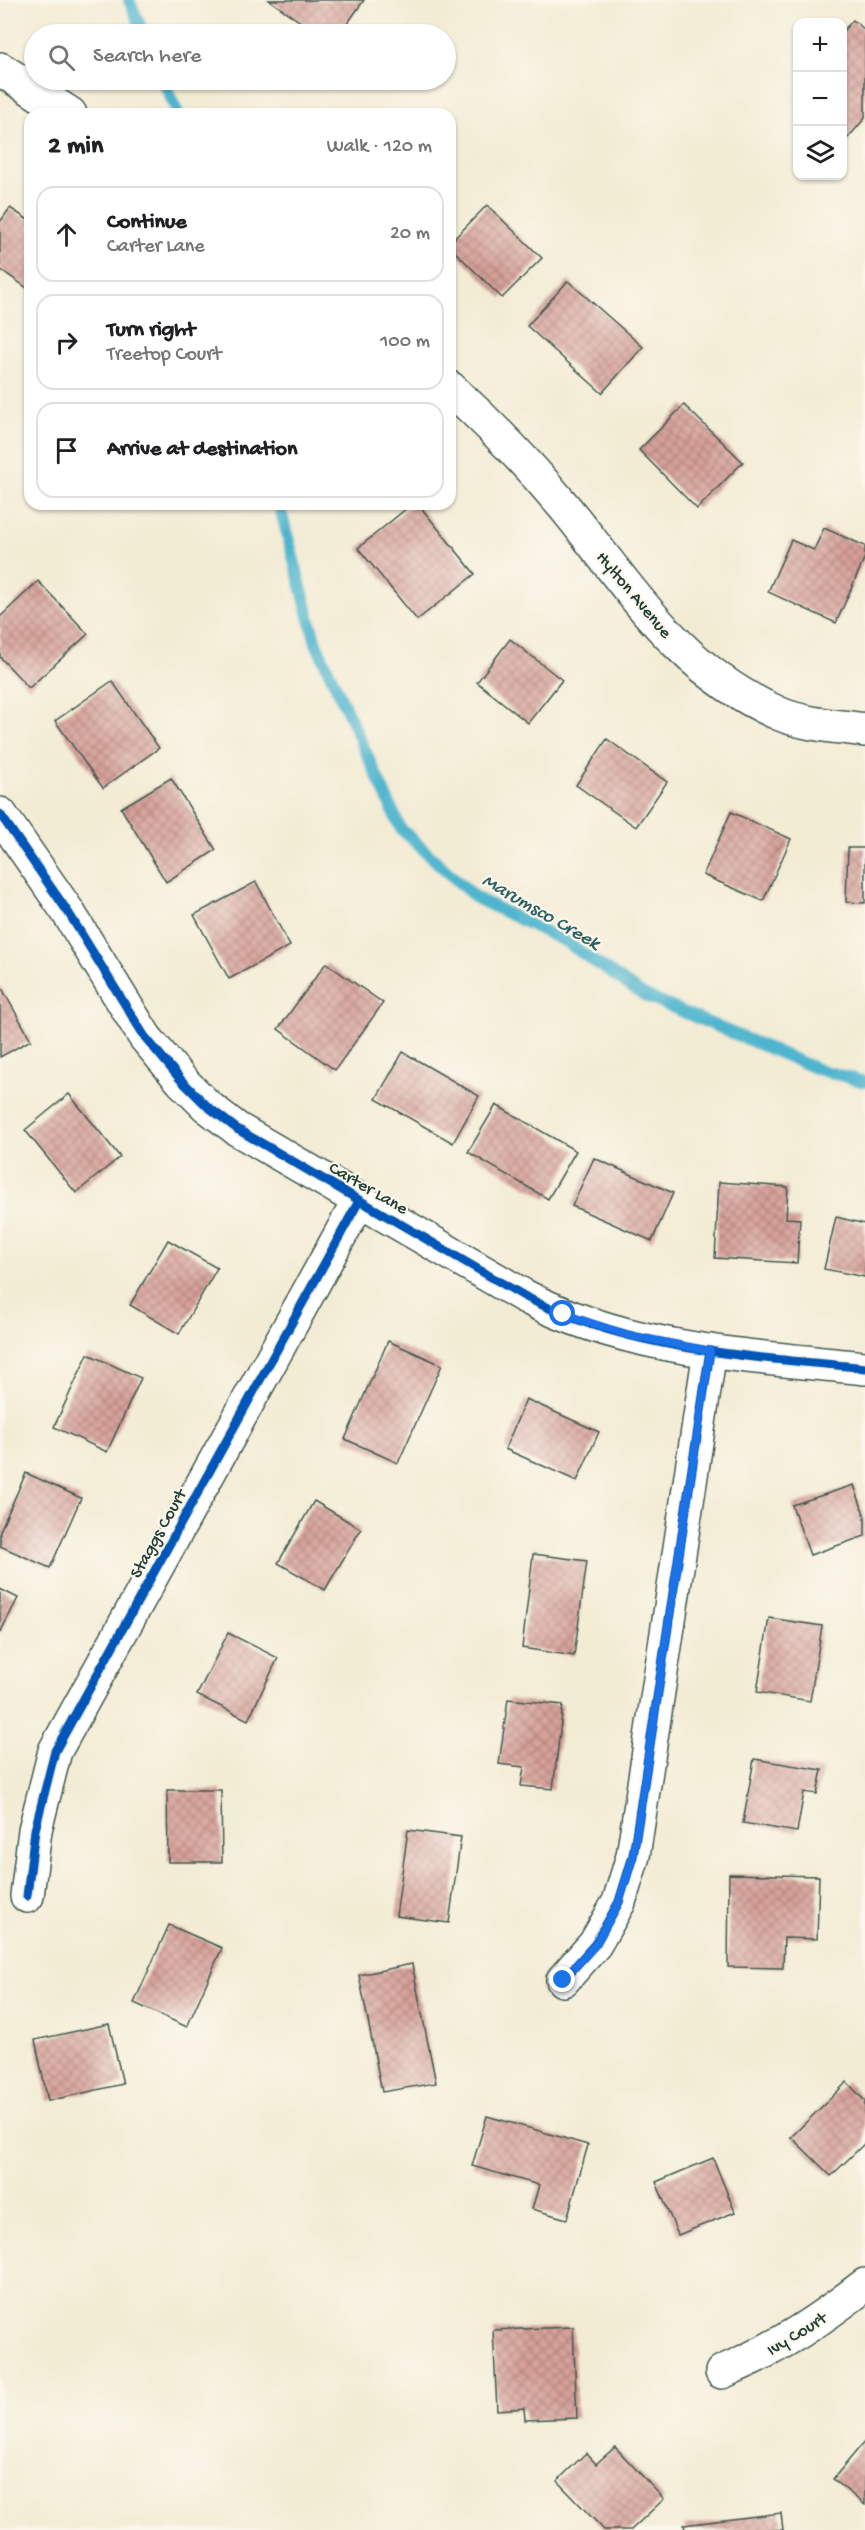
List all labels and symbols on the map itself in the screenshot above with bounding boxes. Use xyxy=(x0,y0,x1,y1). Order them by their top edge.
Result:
street label: Hylton Avenue xyxy=(591,548,676,644)
water label: Marumsco Creek xyxy=(477,870,605,957)
street label: Carter Lane xyxy=(324,1158,412,1221)
route start xyxy=(549,1300,575,1326)
street label: Staggs Court xyxy=(126,1485,193,1582)
route end xyxy=(549,1966,575,1992)
street label: Ivy Court xyxy=(763,2308,833,2362)

